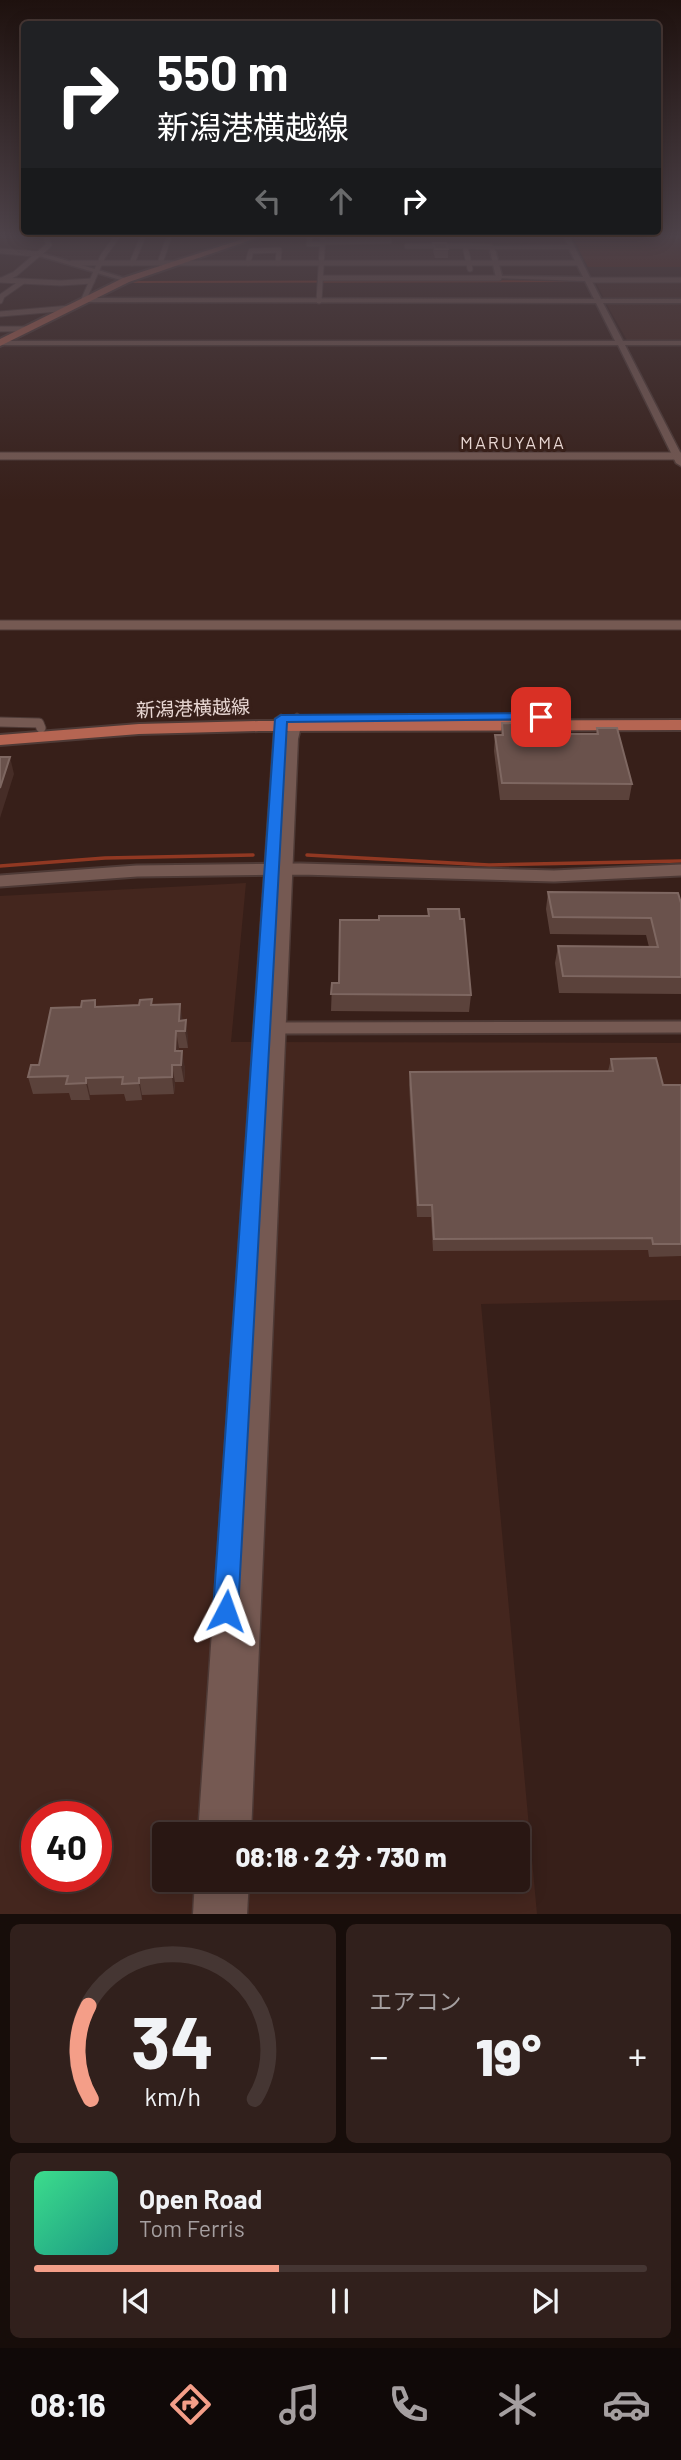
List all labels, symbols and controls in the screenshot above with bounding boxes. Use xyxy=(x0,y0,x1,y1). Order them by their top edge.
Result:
text: 550 m xyxy=(157,42,288,101)
icon: right xyxy=(42,49,133,140)
text: 新潟港横越線 xyxy=(157,107,349,145)
icon: left xyxy=(249,182,287,220)
icon: ahead xyxy=(322,182,360,220)
icon: right xyxy=(395,182,433,220)
district label: MARUYAMA xyxy=(460,431,566,453)
pin xyxy=(511,687,571,747)
street label: 新潟港横越線 xyxy=(136,694,250,721)
icon: arrive xyxy=(522,698,560,736)
position arrow xyxy=(189,1574,263,1648)
speed limit sign: 40 xyxy=(21,1801,112,1892)
text: 08:18 · 2 分 · 730 m xyxy=(235,1841,447,1872)
text: エアコン xyxy=(370,1987,462,2015)
text: 34 xyxy=(131,1997,214,2085)
text: 19° xyxy=(475,2024,541,2086)
text: − xyxy=(370,2032,389,2078)
text: + xyxy=(628,2032,647,2078)
text: km/h xyxy=(144,2081,201,2111)
text: Open Road xyxy=(139,2183,262,2214)
text: Tom Ferris xyxy=(139,2214,245,2242)
icon: previous xyxy=(117,2282,155,2320)
icon: pause xyxy=(321,2282,359,2320)
icon: next xyxy=(526,2282,564,2320)
icon: directions xyxy=(166,2380,215,2429)
icon: music xyxy=(275,2380,324,2429)
icon: phone xyxy=(384,2380,433,2429)
icon: climate xyxy=(493,2380,542,2429)
icon: car xyxy=(602,2380,651,2429)
text: 08:16 xyxy=(30,2385,106,2423)

